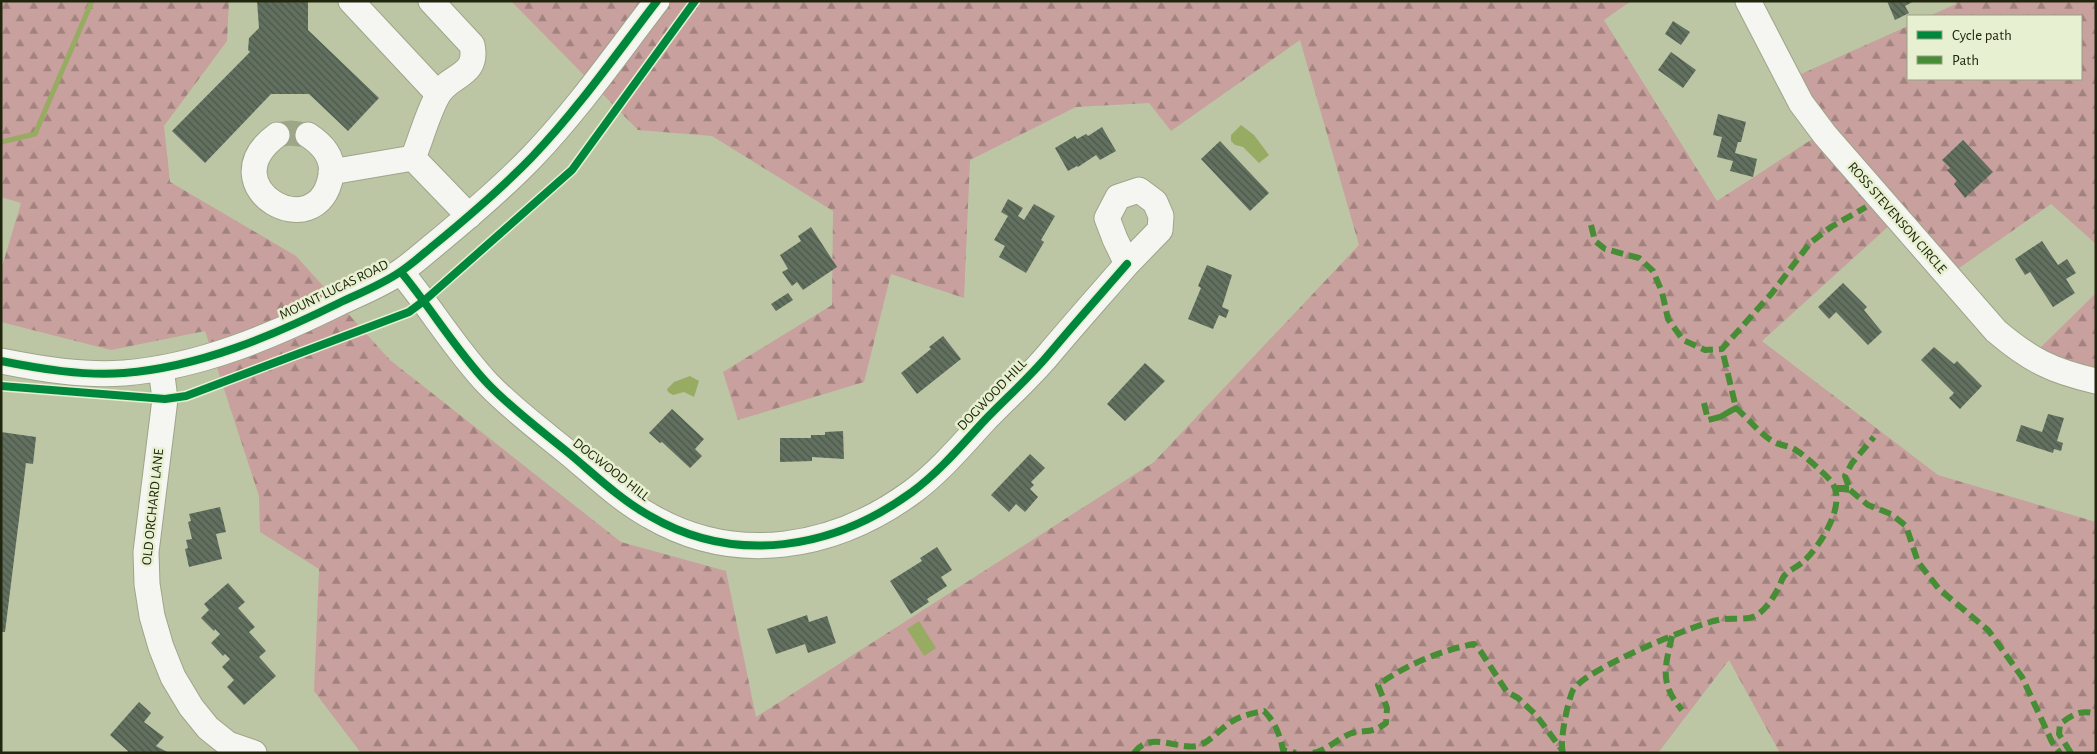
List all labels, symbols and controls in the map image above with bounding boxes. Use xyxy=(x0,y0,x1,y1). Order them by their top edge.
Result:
legend xyxy=(1907,15,2082,80)
text: Cycle path xyxy=(1952,28,2012,43)
text: Path xyxy=(1952,53,1979,68)
street label: ROSS STEVENSON CIRCLE xyxy=(1845,160,1949,276)
street label: MOUNT LUCAS ROAD xyxy=(277,257,391,323)
street label: DOGWOOD HILL xyxy=(955,357,1029,433)
street label: DOGWOOD HILL xyxy=(570,436,652,504)
street label: OLD ORCHARD LANE xyxy=(140,448,166,566)

